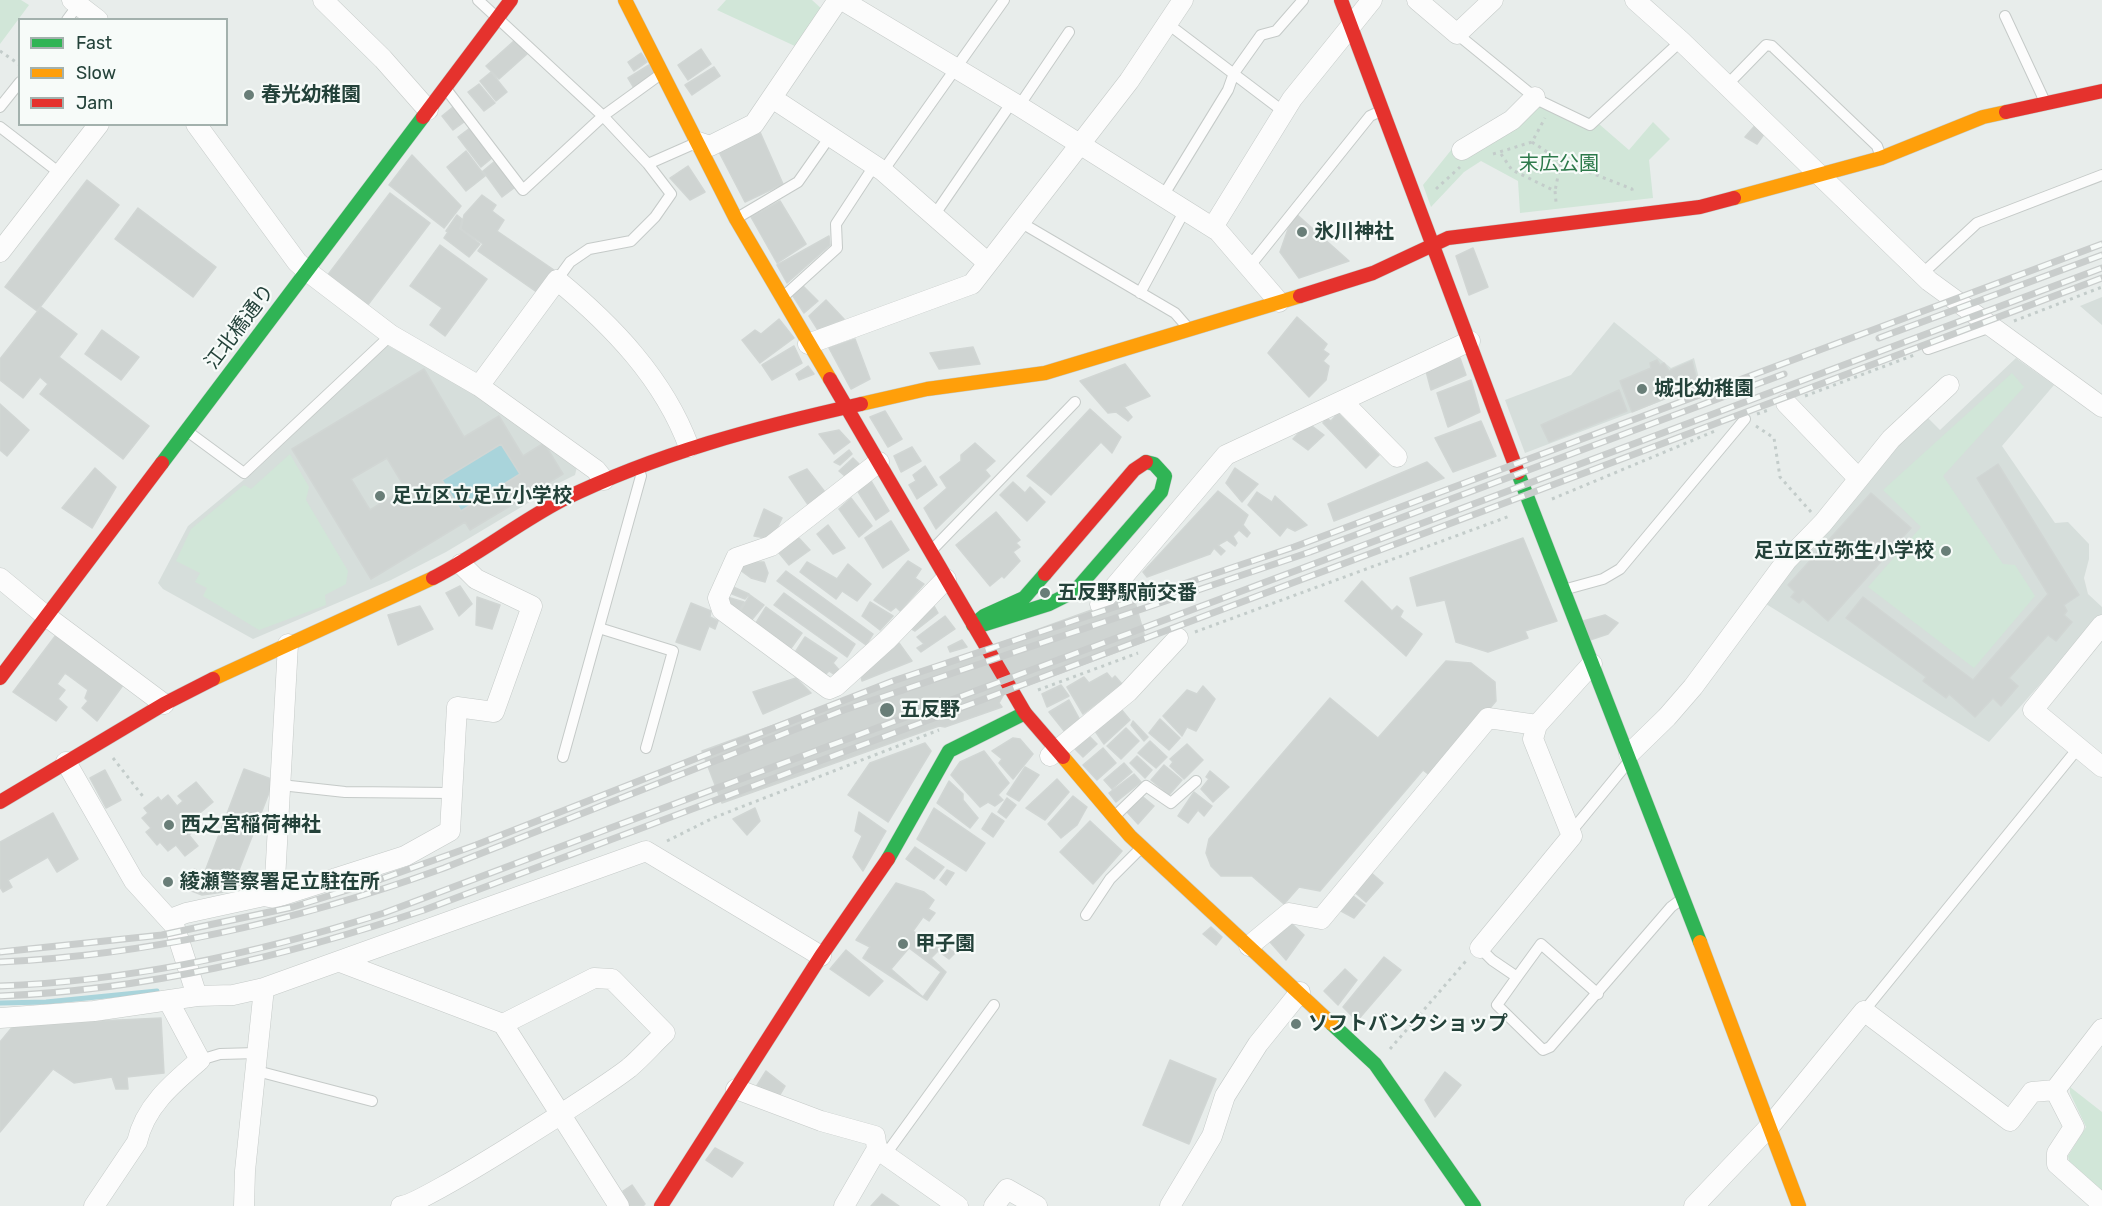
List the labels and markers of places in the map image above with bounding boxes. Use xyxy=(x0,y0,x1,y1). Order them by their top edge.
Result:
place label: 春光幼稚園 xyxy=(261,83,361,107)
marker: 春光幼稚園 xyxy=(242,88,256,102)
place label: 氷川神社 xyxy=(1314,220,1394,244)
marker: 氷川神社 xyxy=(1295,225,1309,239)
place label: 城北幼稚園 xyxy=(1654,377,1754,401)
marker: 城北幼稚園 xyxy=(1635,382,1649,396)
place label: 足立区立足立小学校 xyxy=(392,484,572,508)
marker: 足立区立足立小学校 xyxy=(373,489,387,503)
place label: 足立区立弥生小学校 xyxy=(1754,539,1934,563)
marker: 足立区立弥生小学校 xyxy=(1939,544,1953,558)
place label: 五反野駅前交番 xyxy=(1057,581,1197,605)
marker: 五反野駅前交番 xyxy=(1038,586,1052,600)
place label: 五反野 xyxy=(900,698,960,722)
marker: 五反野 xyxy=(878,701,896,719)
place label: 西之宮稲荷神社 xyxy=(181,813,321,837)
marker: 西之宮稲荷神社 xyxy=(162,818,176,832)
place label: 綾瀬警察署足立駐在所 xyxy=(180,870,380,894)
marker: 綾瀬警察署足立駐在所 xyxy=(161,875,175,889)
place label: 甲子園 xyxy=(915,932,975,956)
marker: 甲子園 xyxy=(896,937,910,951)
place label: ソフトバンクショップ xyxy=(1308,1012,1508,1036)
marker: ソフトバンクショップ xyxy=(1289,1017,1303,1031)

